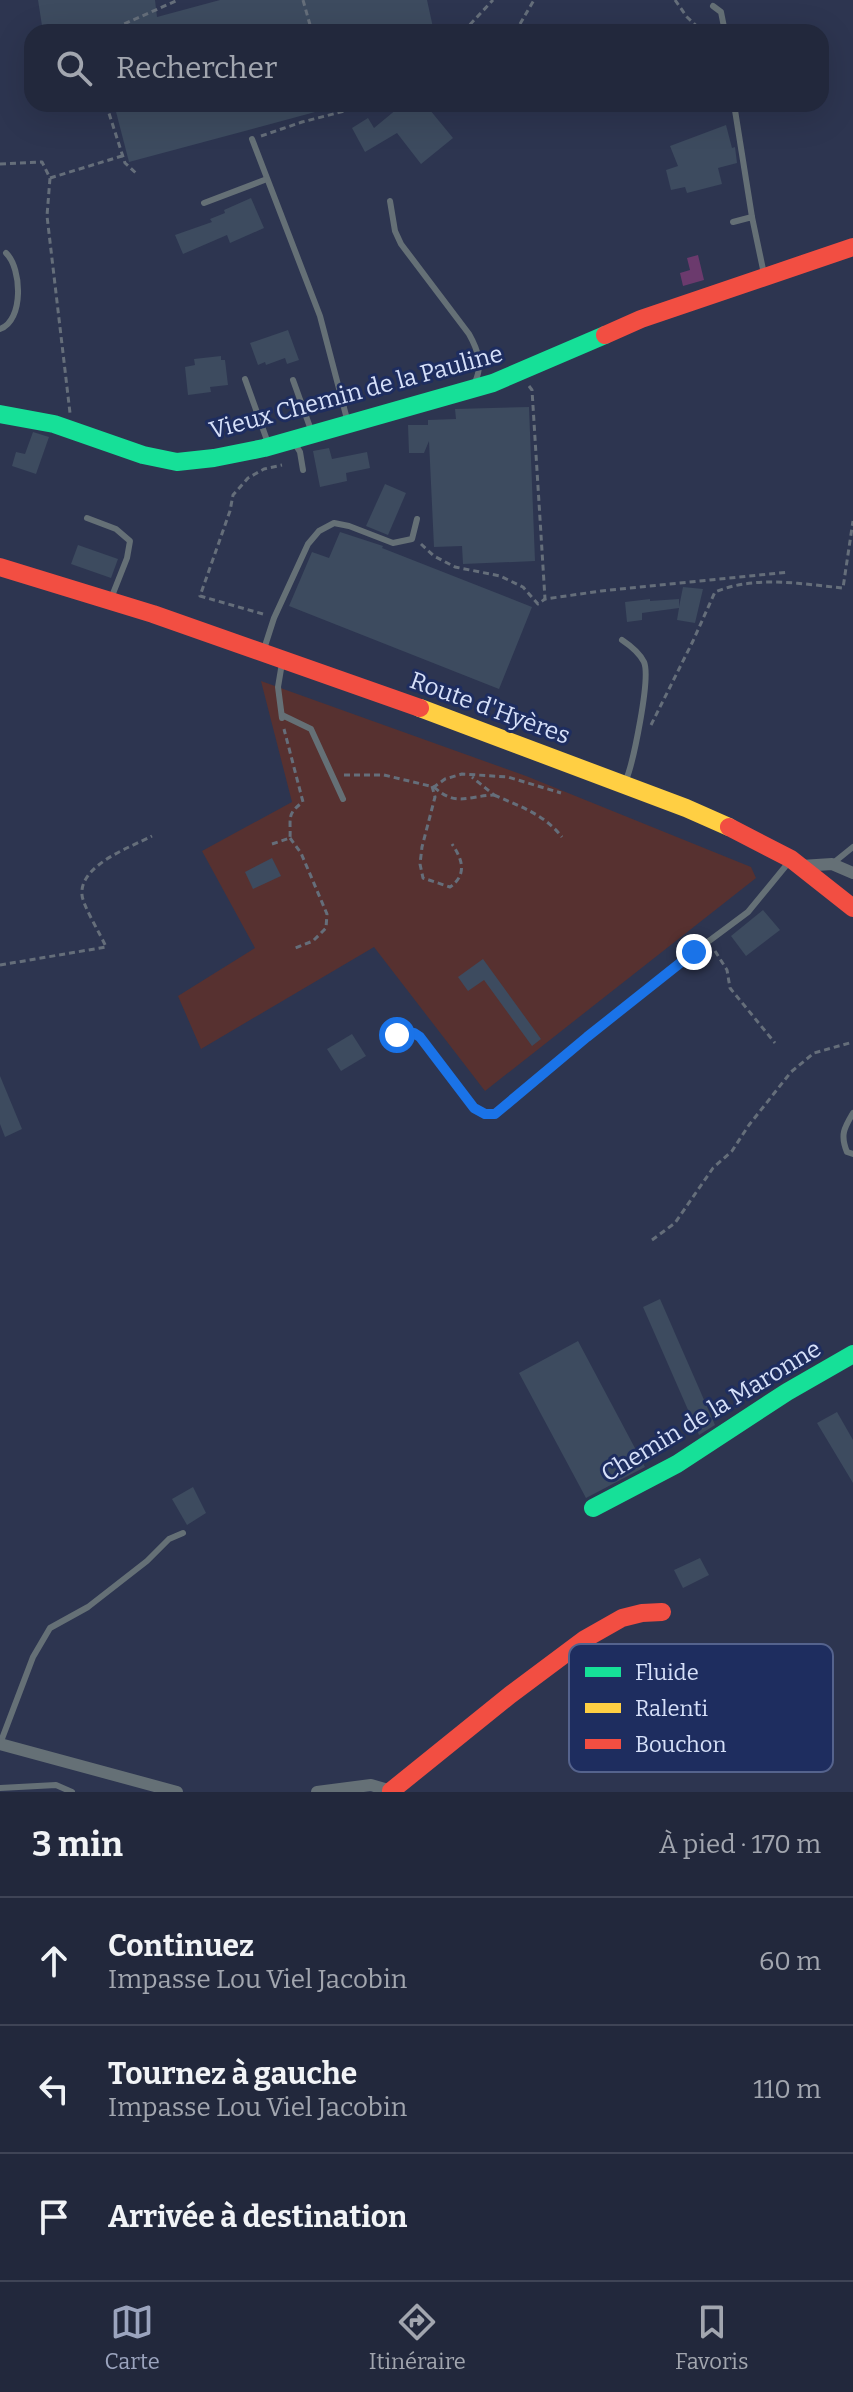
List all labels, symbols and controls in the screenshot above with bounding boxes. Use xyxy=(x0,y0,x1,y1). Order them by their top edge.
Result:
search box xyxy=(24,24,829,112)
icon: search xyxy=(52,46,96,90)
text: Rechercher xyxy=(116,50,277,86)
street label: Vieux Chemin de la Pauline xyxy=(206,339,506,445)
street label: Route d'Hyères xyxy=(406,666,574,750)
route end xyxy=(676,934,712,970)
route start xyxy=(379,1017,415,1053)
street label: Chemin de la Maronne xyxy=(596,1334,826,1488)
legend xyxy=(569,1644,833,1772)
text: Fluide xyxy=(635,1659,699,1686)
text: Ralenti xyxy=(635,1695,708,1722)
text: Bouchon xyxy=(635,1731,726,1758)
text: 3 min xyxy=(32,1824,123,1865)
text: À pied · 170 m xyxy=(659,1829,821,1860)
text: Continuez xyxy=(108,1928,254,1964)
icon: ahead xyxy=(32,1939,76,1983)
text: 60 m xyxy=(759,1946,821,1977)
text: Impasse Lou Viel Jacobin xyxy=(108,1964,407,1995)
text: Tournez à gauche xyxy=(108,2056,357,2092)
icon: left xyxy=(32,2067,76,2111)
text: 110 m xyxy=(753,2074,821,2105)
text: Impasse Lou Viel Jacobin xyxy=(108,2092,407,2123)
icon: arrive xyxy=(32,2195,76,2239)
text: Arrivée à destination xyxy=(108,2199,407,2235)
tab: Carte xyxy=(105,2300,160,2375)
tab: Itinéraire xyxy=(369,2300,466,2375)
tab: Favoris xyxy=(675,2300,748,2375)

